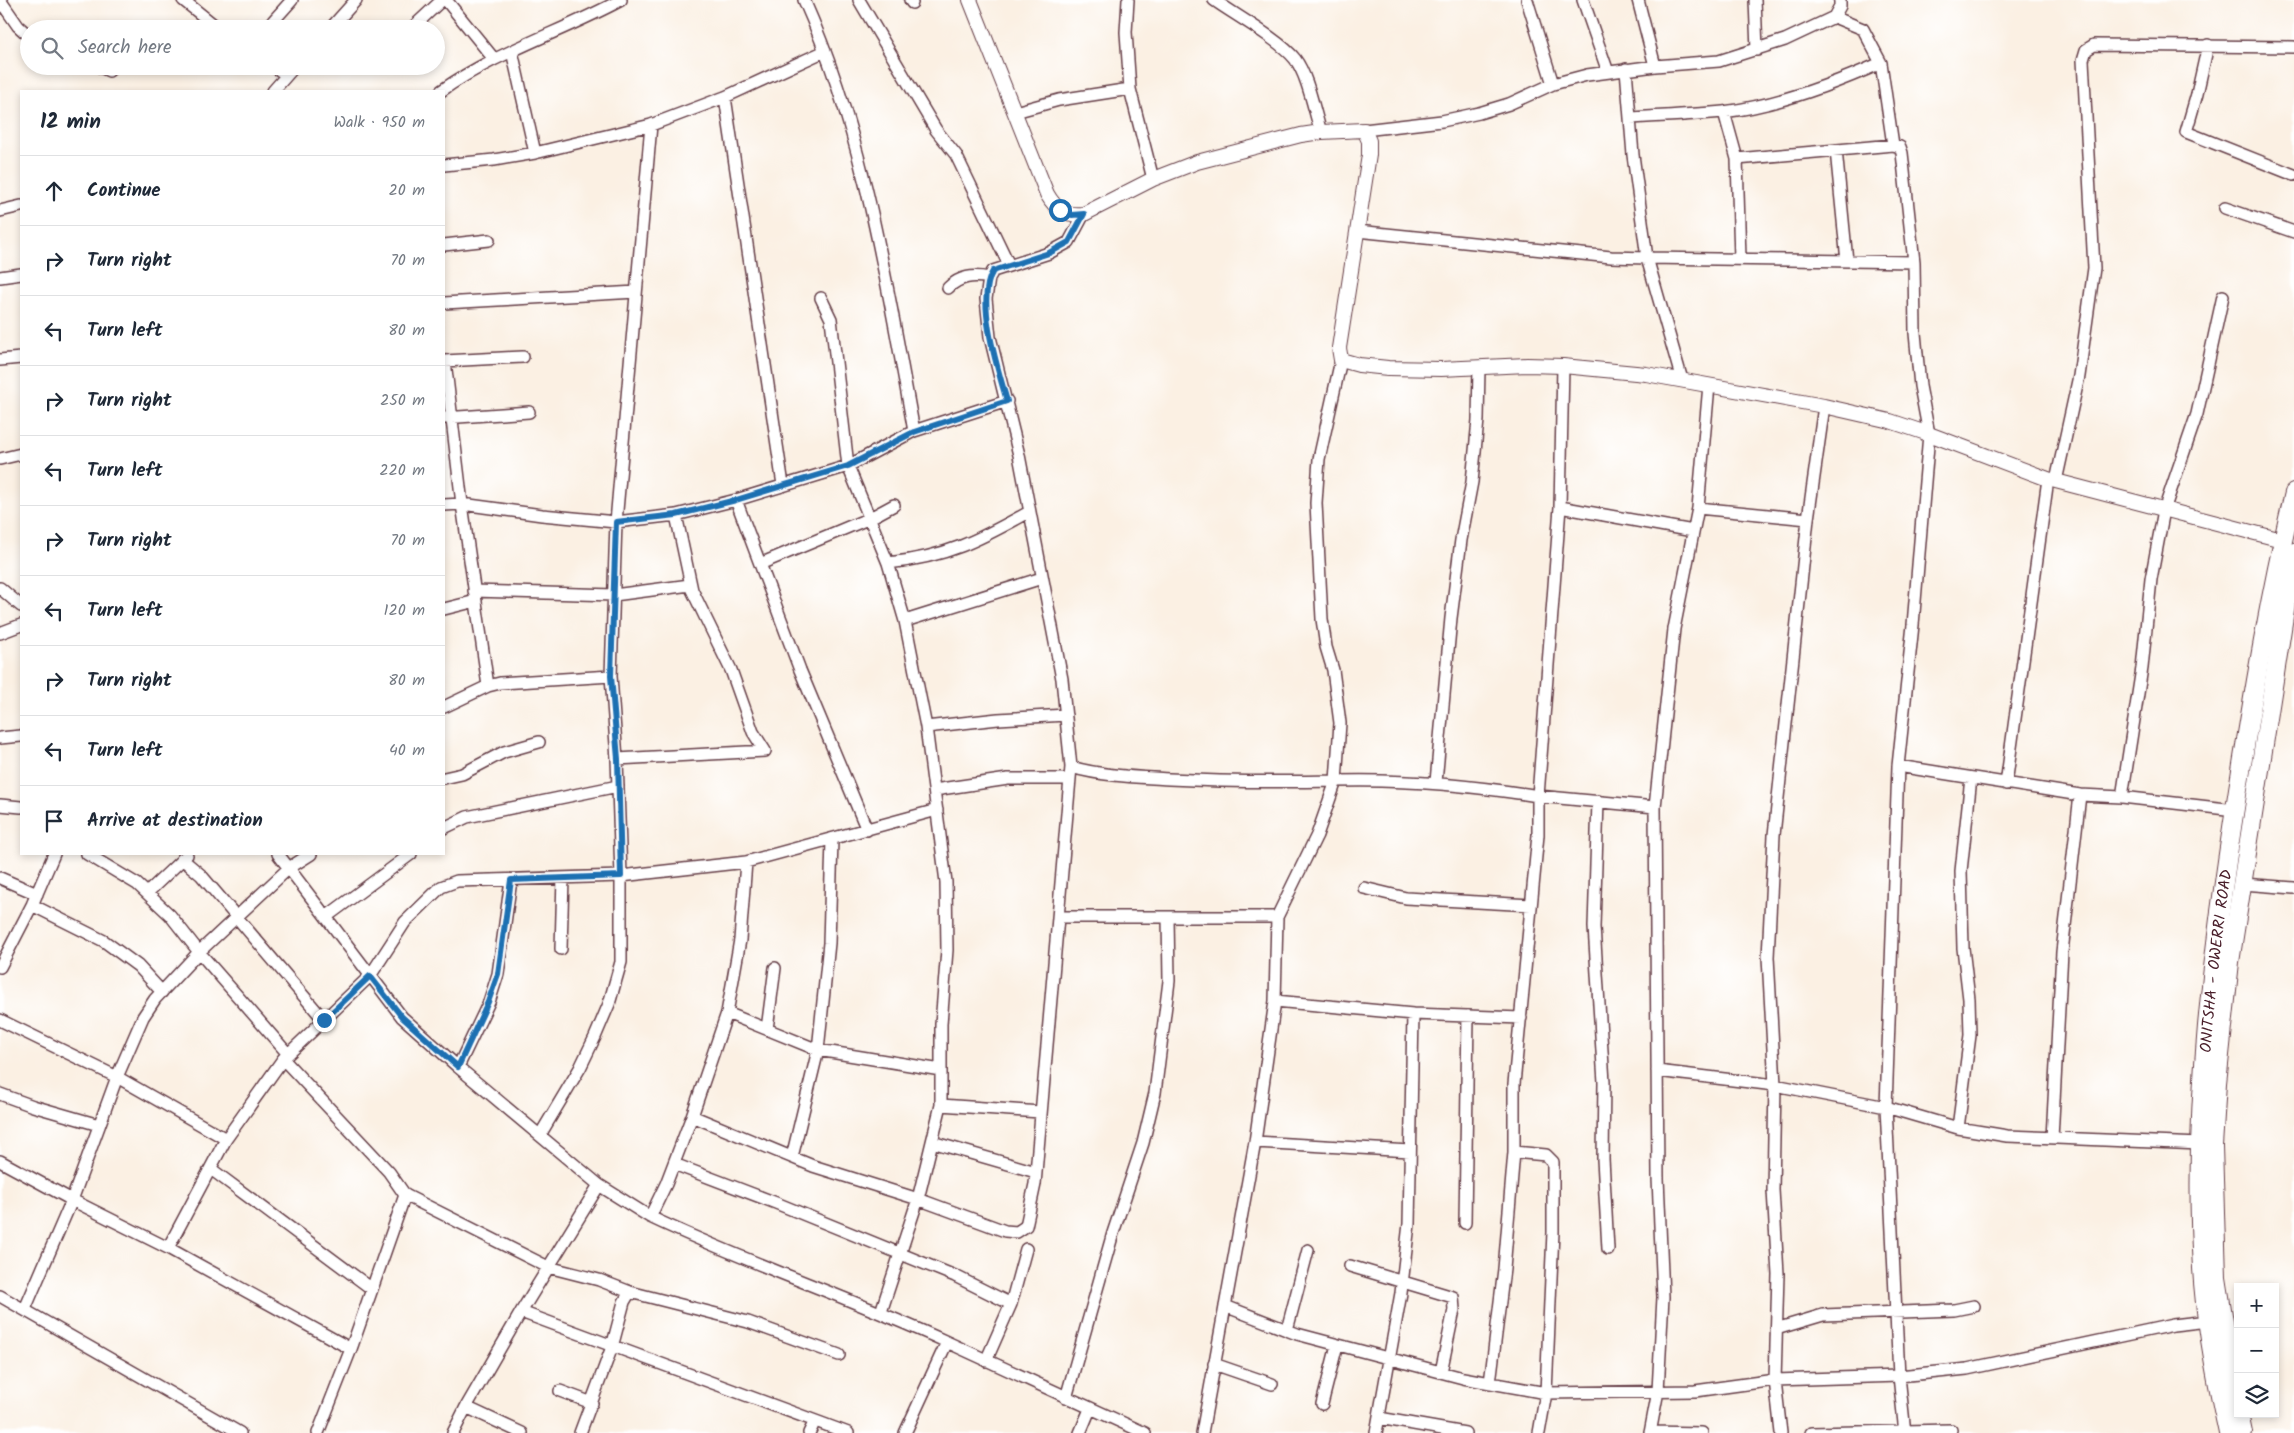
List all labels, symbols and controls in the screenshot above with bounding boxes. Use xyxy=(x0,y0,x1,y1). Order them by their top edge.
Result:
search box xyxy=(20,20,445,75)
text: Search here xyxy=(78,33,172,63)
icon: search xyxy=(38,34,66,62)
text: 12 min xyxy=(40,106,101,139)
text: Walk · 950 m xyxy=(333,110,425,135)
text: Continue xyxy=(87,176,160,206)
icon: ahead xyxy=(40,177,68,205)
text: 20 m xyxy=(389,178,425,203)
route start xyxy=(1049,199,1072,222)
text: Turn right xyxy=(87,246,172,276)
icon: right xyxy=(40,247,68,275)
text: 70 m xyxy=(390,248,425,273)
text: Turn left xyxy=(87,316,162,346)
icon: left xyxy=(40,317,68,345)
text: 80 m xyxy=(388,318,425,343)
text: Turn right xyxy=(87,386,172,416)
icon: right xyxy=(40,387,68,415)
text: 250 m xyxy=(380,388,425,413)
text: Turn left xyxy=(87,456,162,486)
icon: left xyxy=(40,457,68,485)
text: 220 m xyxy=(379,458,425,483)
text: Turn right xyxy=(87,526,172,556)
icon: right xyxy=(40,527,68,555)
text: 70 m xyxy=(390,528,425,553)
text: Turn left xyxy=(87,596,162,626)
icon: left xyxy=(40,597,68,625)
text: 120 m xyxy=(384,598,425,623)
text: Turn right xyxy=(87,666,172,696)
icon: right xyxy=(40,667,68,695)
text: 80 m xyxy=(388,668,425,693)
text: Turn left xyxy=(87,736,162,766)
icon: left xyxy=(40,737,68,765)
text: 40 m xyxy=(389,738,425,763)
text: Arrive at destination xyxy=(87,806,263,836)
icon: arrive xyxy=(40,807,68,835)
street label: ONITSHA - OWERRI ROAD xyxy=(2194,868,2240,1054)
route end xyxy=(313,1009,336,1032)
map controls xyxy=(2234,1283,2279,1418)
button: + xyxy=(2234,1283,2279,1328)
button: − xyxy=(2234,1328,2279,1373)
button: layers xyxy=(2234,1373,2279,1418)

